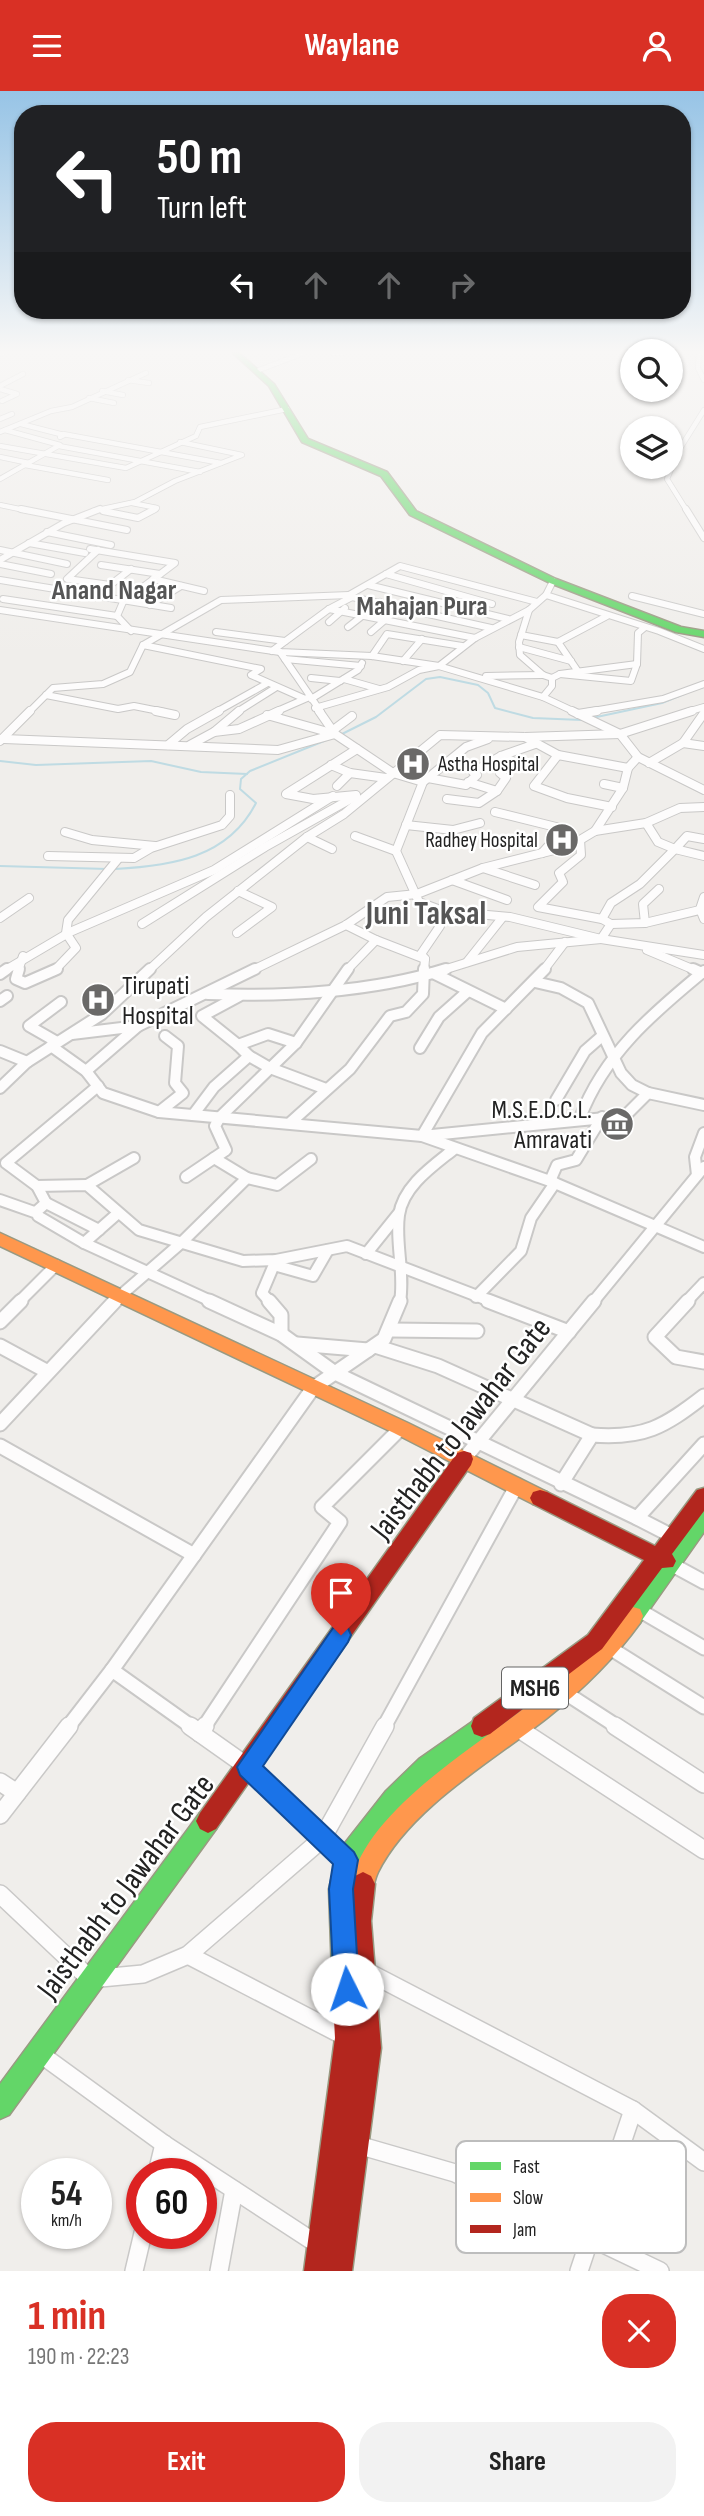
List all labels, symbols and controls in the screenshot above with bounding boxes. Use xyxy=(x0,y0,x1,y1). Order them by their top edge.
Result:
text: Waylane xyxy=(304,26,400,65)
icon: menu xyxy=(28,27,66,65)
icon: person xyxy=(638,27,676,65)
text: 50 m xyxy=(157,129,242,188)
icon: left xyxy=(42,133,133,224)
text: Turn left xyxy=(157,189,247,228)
icon: left xyxy=(224,266,262,304)
icon: ahead xyxy=(297,266,335,304)
icon: ahead xyxy=(370,266,408,304)
icon: right xyxy=(443,266,481,304)
map controls xyxy=(620,339,683,479)
button: search xyxy=(620,339,683,402)
button: layers xyxy=(620,416,683,479)
district label: Anand Nagar xyxy=(51,574,177,607)
district label: Mahajan Pura xyxy=(356,590,488,623)
hospital icon: Astha Hospital xyxy=(394,745,432,783)
place label: Astha Hospital xyxy=(437,752,539,777)
hospital icon: Radhey Hospital xyxy=(543,821,581,859)
place label: Radhey Hospital xyxy=(425,828,538,853)
district label: Juni Taksal xyxy=(365,894,486,934)
place label: Tirupati Hospital xyxy=(122,971,194,1032)
hospital icon: Tirupati Hospital xyxy=(79,981,117,1019)
place label: M.S.E.D.C.L. Amravati xyxy=(492,1095,592,1156)
museum icon: M.S.E.D.C.L. Amravati xyxy=(598,1105,636,1143)
street label: Jaisthabh to Jawahar Gate xyxy=(362,1310,560,1549)
pin xyxy=(311,1563,371,1635)
icon: arrive xyxy=(322,1574,360,1612)
road number: MSH6 xyxy=(502,1667,568,1709)
street label: Jaisthabh to Jawahar Gate xyxy=(28,1767,223,2008)
position arrow xyxy=(310,1952,384,2026)
legend xyxy=(456,2141,686,2253)
text: Fast xyxy=(513,2156,540,2179)
speed limit sign: 60 xyxy=(126,2158,217,2249)
text: 54 xyxy=(51,2173,82,2216)
text: Slow xyxy=(513,2187,543,2210)
text: km/h xyxy=(51,2210,82,2231)
text: Jam xyxy=(512,2219,536,2242)
text: 1 min xyxy=(28,2291,106,2342)
button: close xyxy=(602,2294,676,2368)
text: 190 m · 22:23 xyxy=(28,2343,129,2371)
button: Exit xyxy=(28,2422,345,2502)
button: Share xyxy=(359,2422,676,2502)

